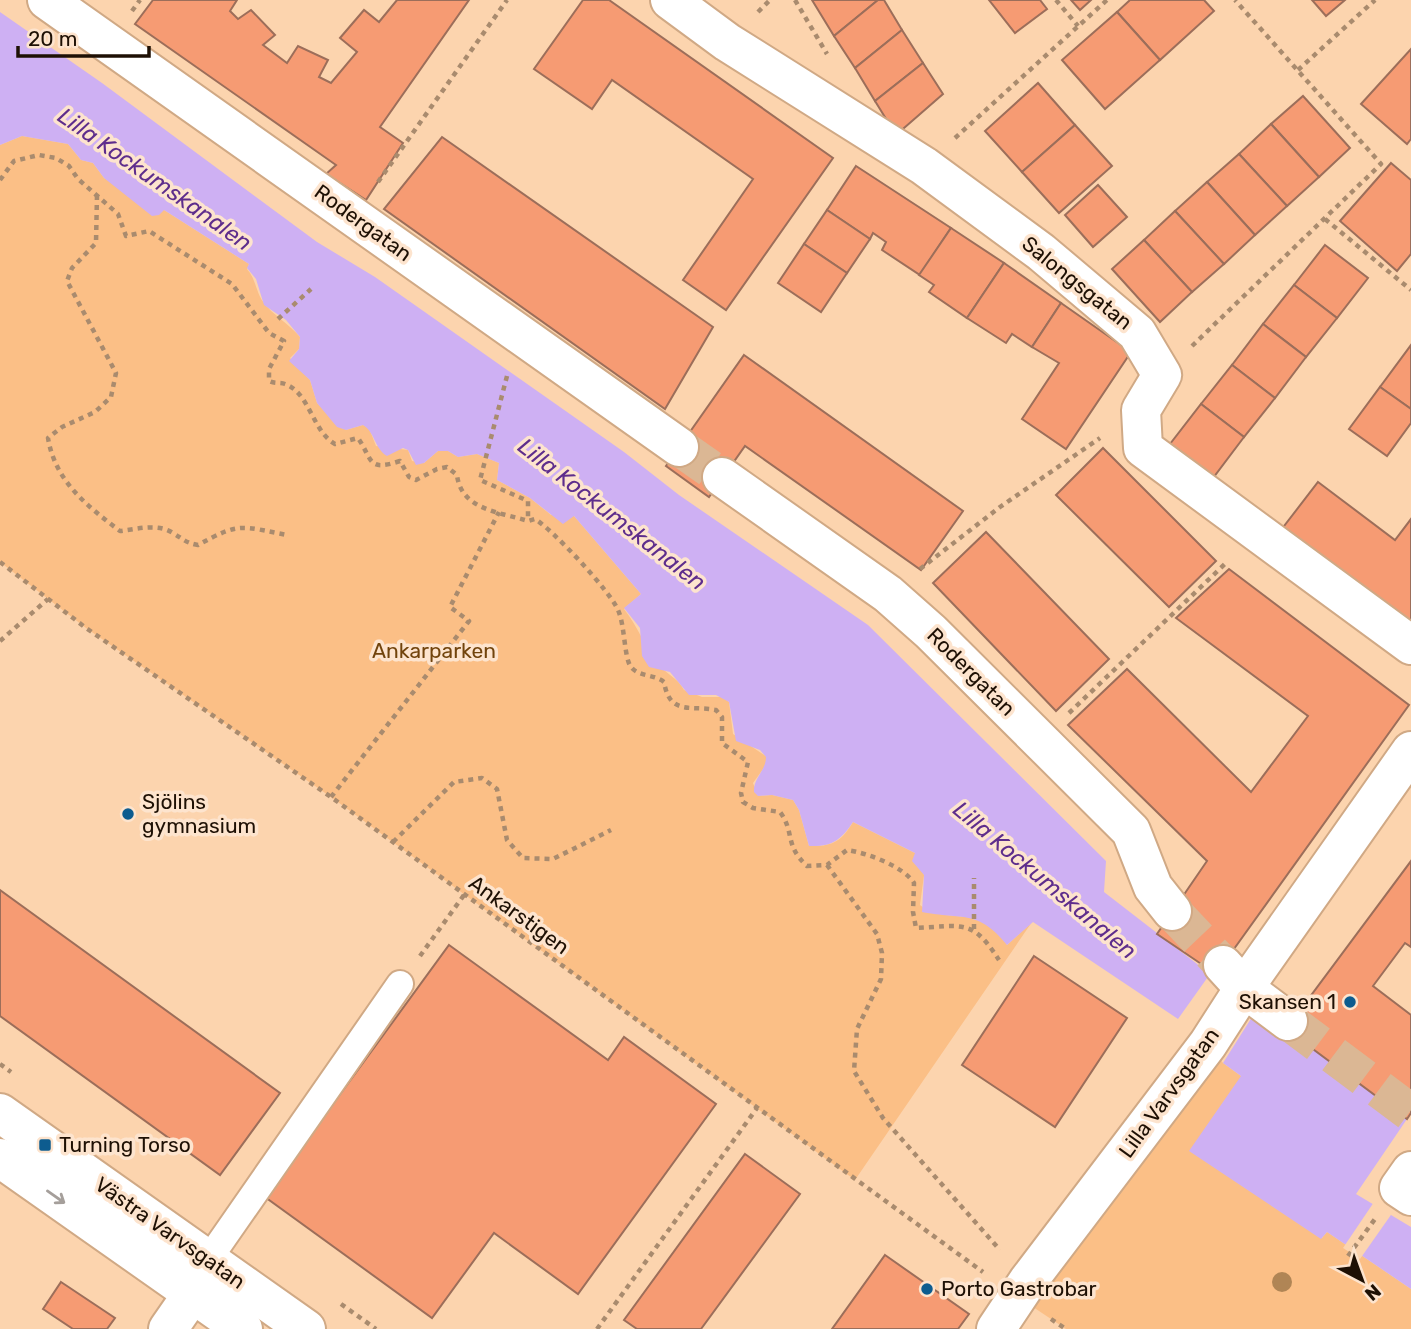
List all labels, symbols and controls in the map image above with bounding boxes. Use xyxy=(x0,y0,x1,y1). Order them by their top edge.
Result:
scale bar xyxy=(18,14,149,58)
text: 20 m xyxy=(28,26,77,51)
water label: Lilla Kockumskanalen xyxy=(53,101,257,257)
street label: Rodergatan xyxy=(310,179,417,266)
street label: Salongsgatan xyxy=(1017,231,1137,335)
water label: Lilla Kockumskanalen xyxy=(513,432,711,596)
street label: Rodergatan xyxy=(922,622,1021,721)
park label: Ankarparken xyxy=(372,638,496,663)
place label: Sjölins gymnasium xyxy=(142,789,256,838)
water label: Lilla Kockumskanalen xyxy=(948,795,1142,965)
marker: Sjölins gymnasium xyxy=(120,806,136,822)
street label: Ankarstigen xyxy=(464,870,574,959)
place label: Skansen 1 xyxy=(1239,989,1336,1014)
marker: Skansen 1 xyxy=(1342,994,1358,1010)
street label: Lilla Varvsgatan xyxy=(1113,1023,1224,1162)
place label: Turning Torso xyxy=(59,1132,191,1157)
marker: Turning Torso xyxy=(37,1137,53,1153)
street label: Västra Varvsgatan xyxy=(90,1171,250,1294)
one-way arrow xyxy=(46,1190,65,1204)
north arrow xyxy=(1327,1245,1397,1315)
place label: Porto Gastrobar xyxy=(941,1276,1096,1301)
text: N xyxy=(1360,1279,1386,1306)
marker: Porto Gastrobar xyxy=(919,1281,935,1297)

